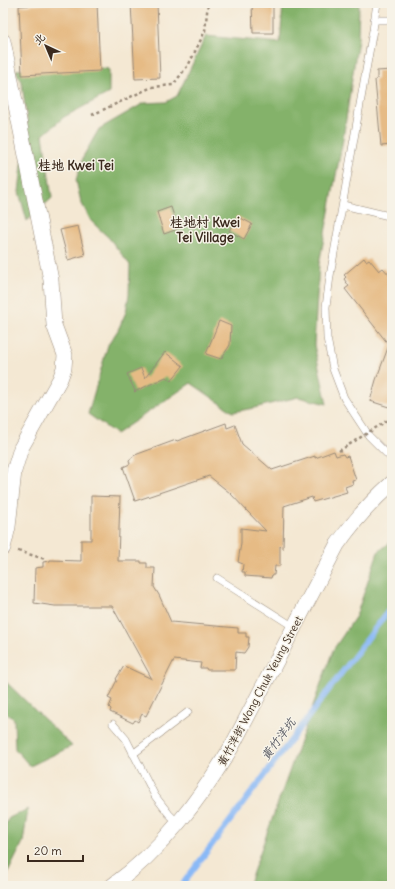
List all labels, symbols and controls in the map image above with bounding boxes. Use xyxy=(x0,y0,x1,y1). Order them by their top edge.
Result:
north arrow xyxy=(26,26,66,66)
text: 北 xyxy=(30,30,48,48)
district label: 桂地 Kwei Tei xyxy=(38,157,114,174)
district label: 桂地村 Kwei Tei Village xyxy=(170,214,240,246)
street label: 黃竹洋街 Wong Chuk Yeung Street xyxy=(214,613,306,768)
water label: 黃竹洋坑 xyxy=(258,714,300,763)
scale bar xyxy=(28,837,83,863)
text: 20 m xyxy=(34,843,62,858)

